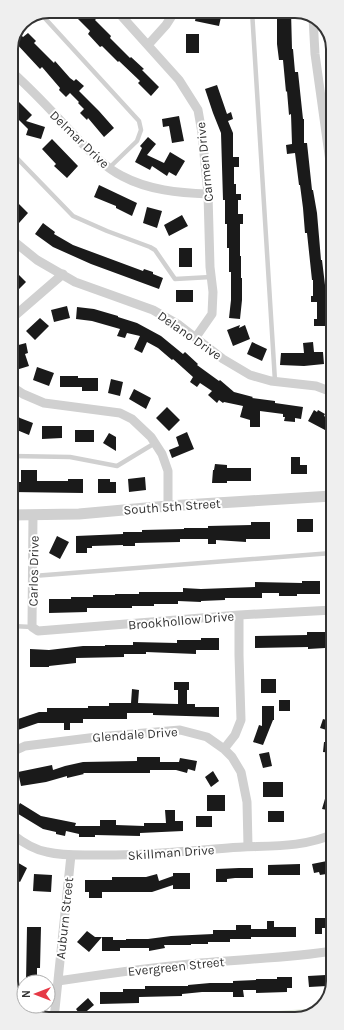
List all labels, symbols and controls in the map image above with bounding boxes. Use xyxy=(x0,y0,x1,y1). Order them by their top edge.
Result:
street label: Delmar Drive xyxy=(47,107,113,171)
street label: Carmen Drive xyxy=(193,121,216,202)
street label: Delano Drive xyxy=(155,308,225,363)
street label: South 5th Street xyxy=(123,496,221,517)
street label: Carlos Drive xyxy=(25,535,42,607)
street label: Brookhollow Drive xyxy=(127,608,235,633)
street label: Glendale Drive xyxy=(92,724,178,745)
street label: Skillman Drive xyxy=(127,842,215,863)
street label: Auburn Street xyxy=(53,876,76,960)
street label: Evergreen Street xyxy=(127,954,225,979)
north arrow xyxy=(16,974,56,1014)
text: N xyxy=(20,990,33,998)

